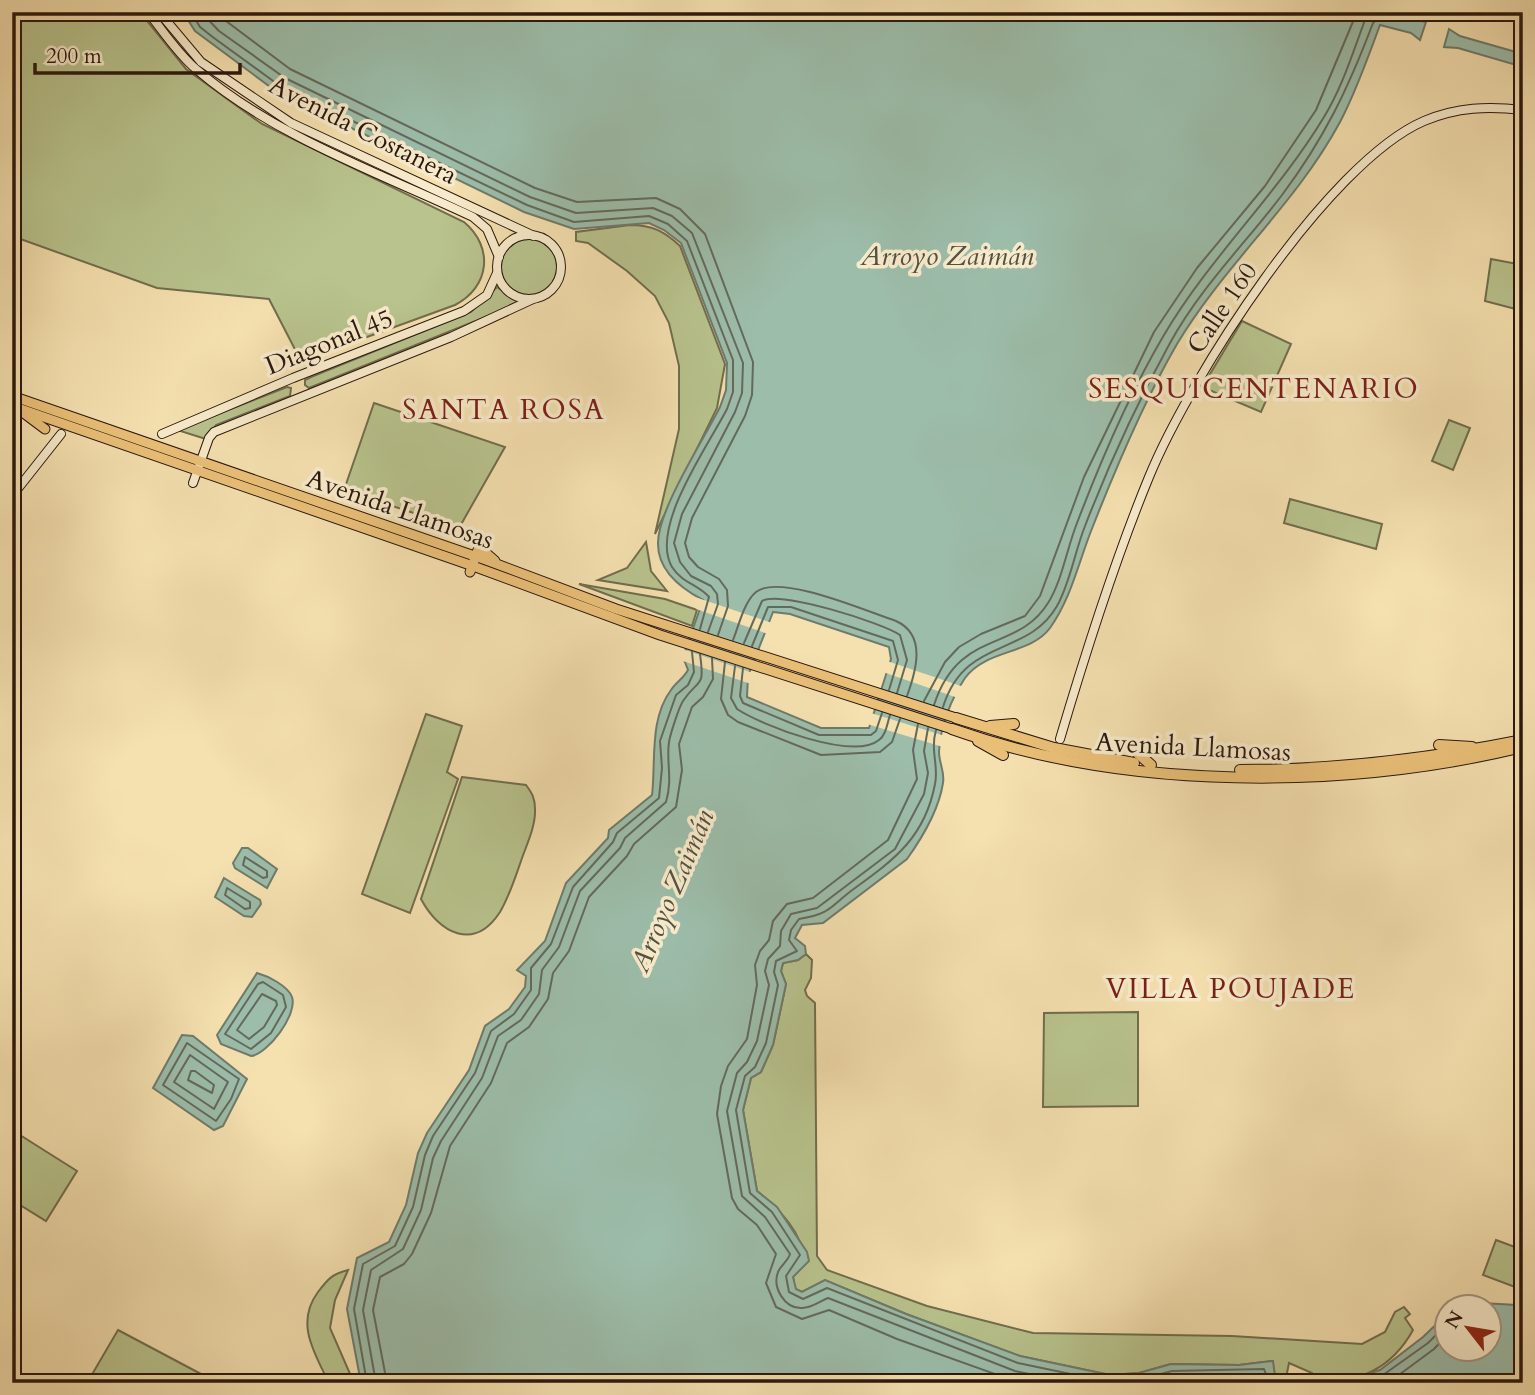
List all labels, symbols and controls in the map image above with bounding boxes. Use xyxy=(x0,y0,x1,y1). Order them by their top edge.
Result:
scale bar xyxy=(35,32,240,76)
text: 200 m xyxy=(46,42,102,71)
street label: Avenida Costanera xyxy=(263,67,463,193)
water label: Arroyo Zaimán xyxy=(859,237,1034,275)
street label: Calle 160 xyxy=(1179,255,1265,361)
street label: Diagonal 45 xyxy=(260,301,398,383)
district label: SESQUICENTENARIO xyxy=(1088,370,1420,408)
district label: SANTA ROSA xyxy=(402,391,606,429)
street label: Avenida Llamosas xyxy=(302,461,498,557)
street label: Avenida Llamosas xyxy=(1094,724,1292,770)
water label: Arroyo Zaimán xyxy=(620,803,724,979)
district label: VILLA POUJADE xyxy=(1106,970,1356,1008)
north arrow xyxy=(1434,1294,1504,1364)
text: N xyxy=(1439,1306,1470,1334)

